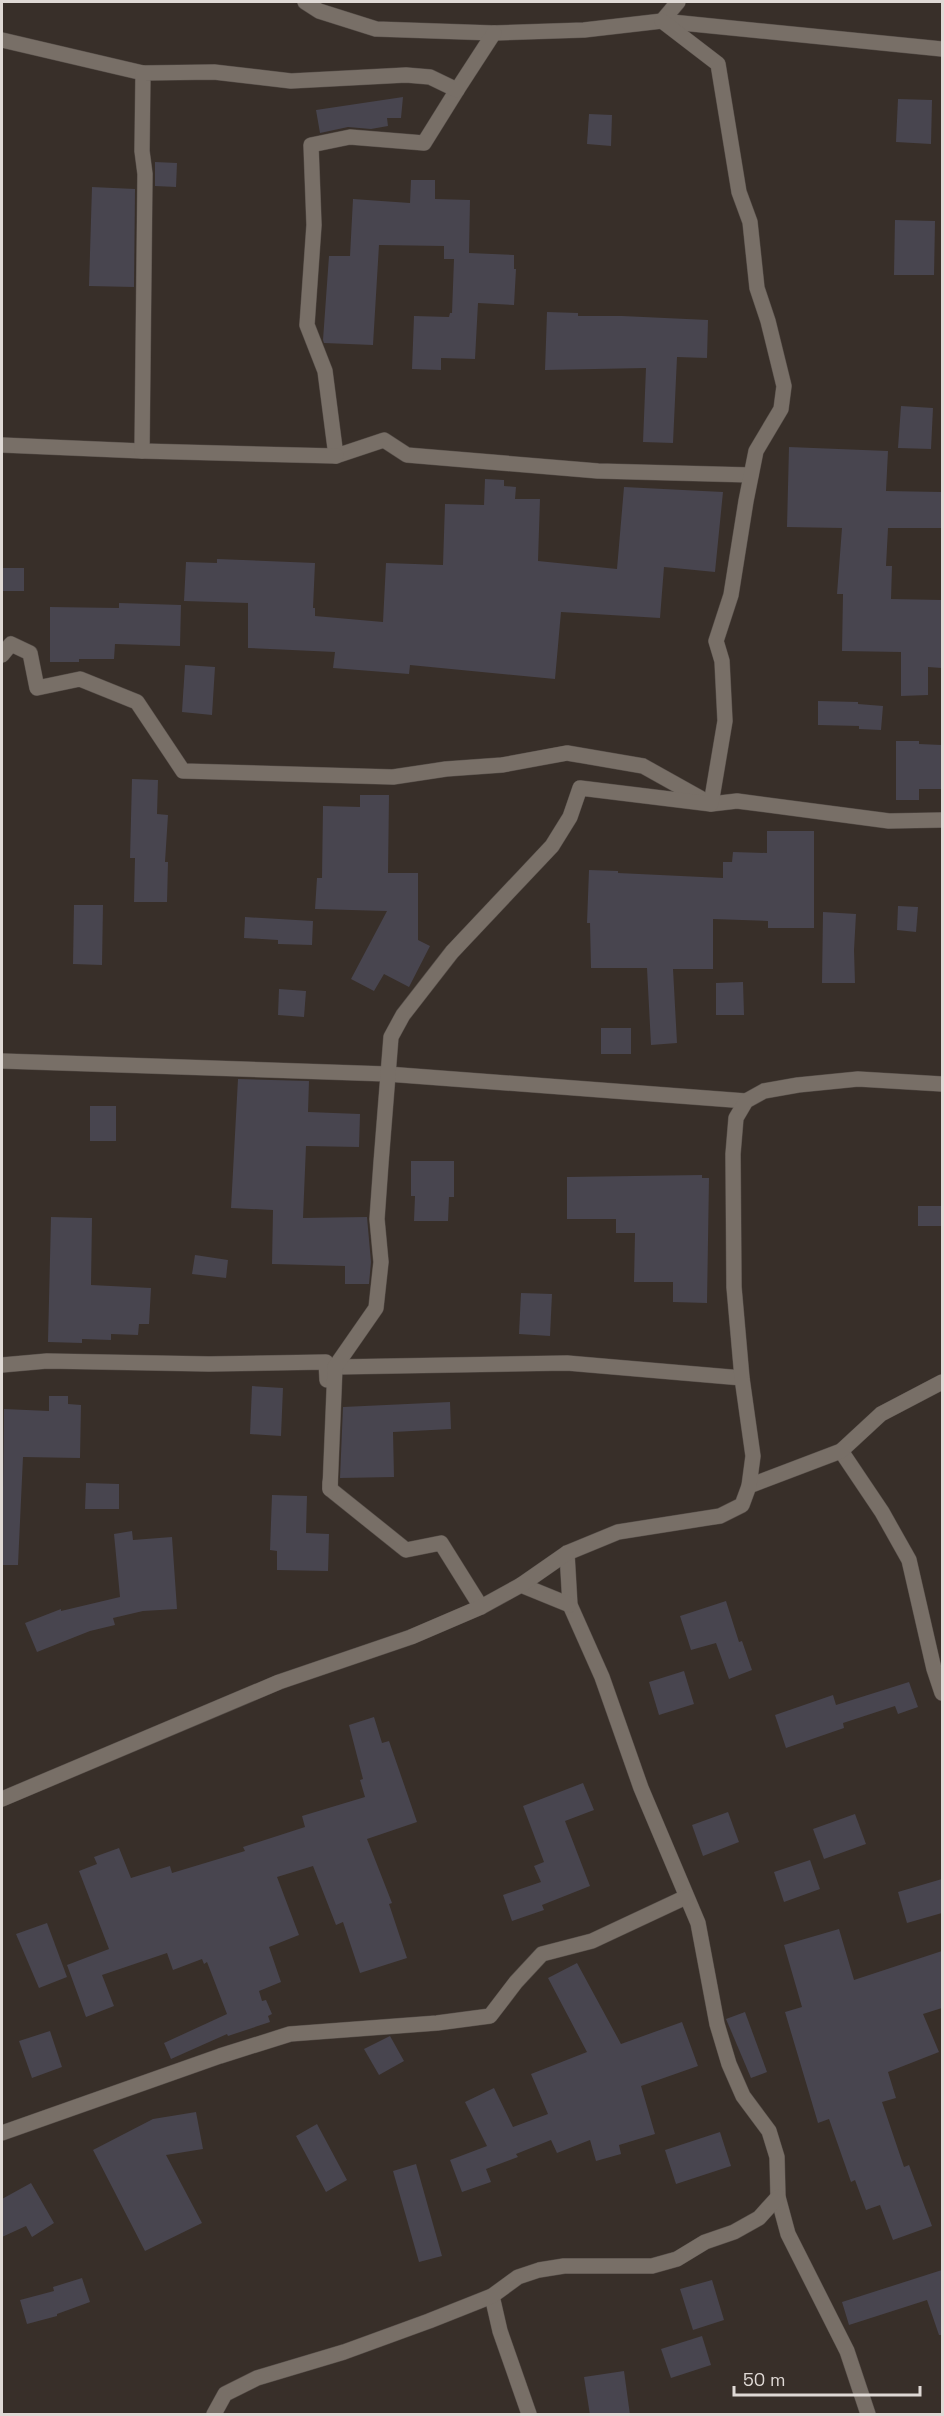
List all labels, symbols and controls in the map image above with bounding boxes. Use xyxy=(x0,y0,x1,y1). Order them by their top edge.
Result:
scale bar xyxy=(734,2359,920,2397)
text: 50 m xyxy=(743,2368,785,2391)

